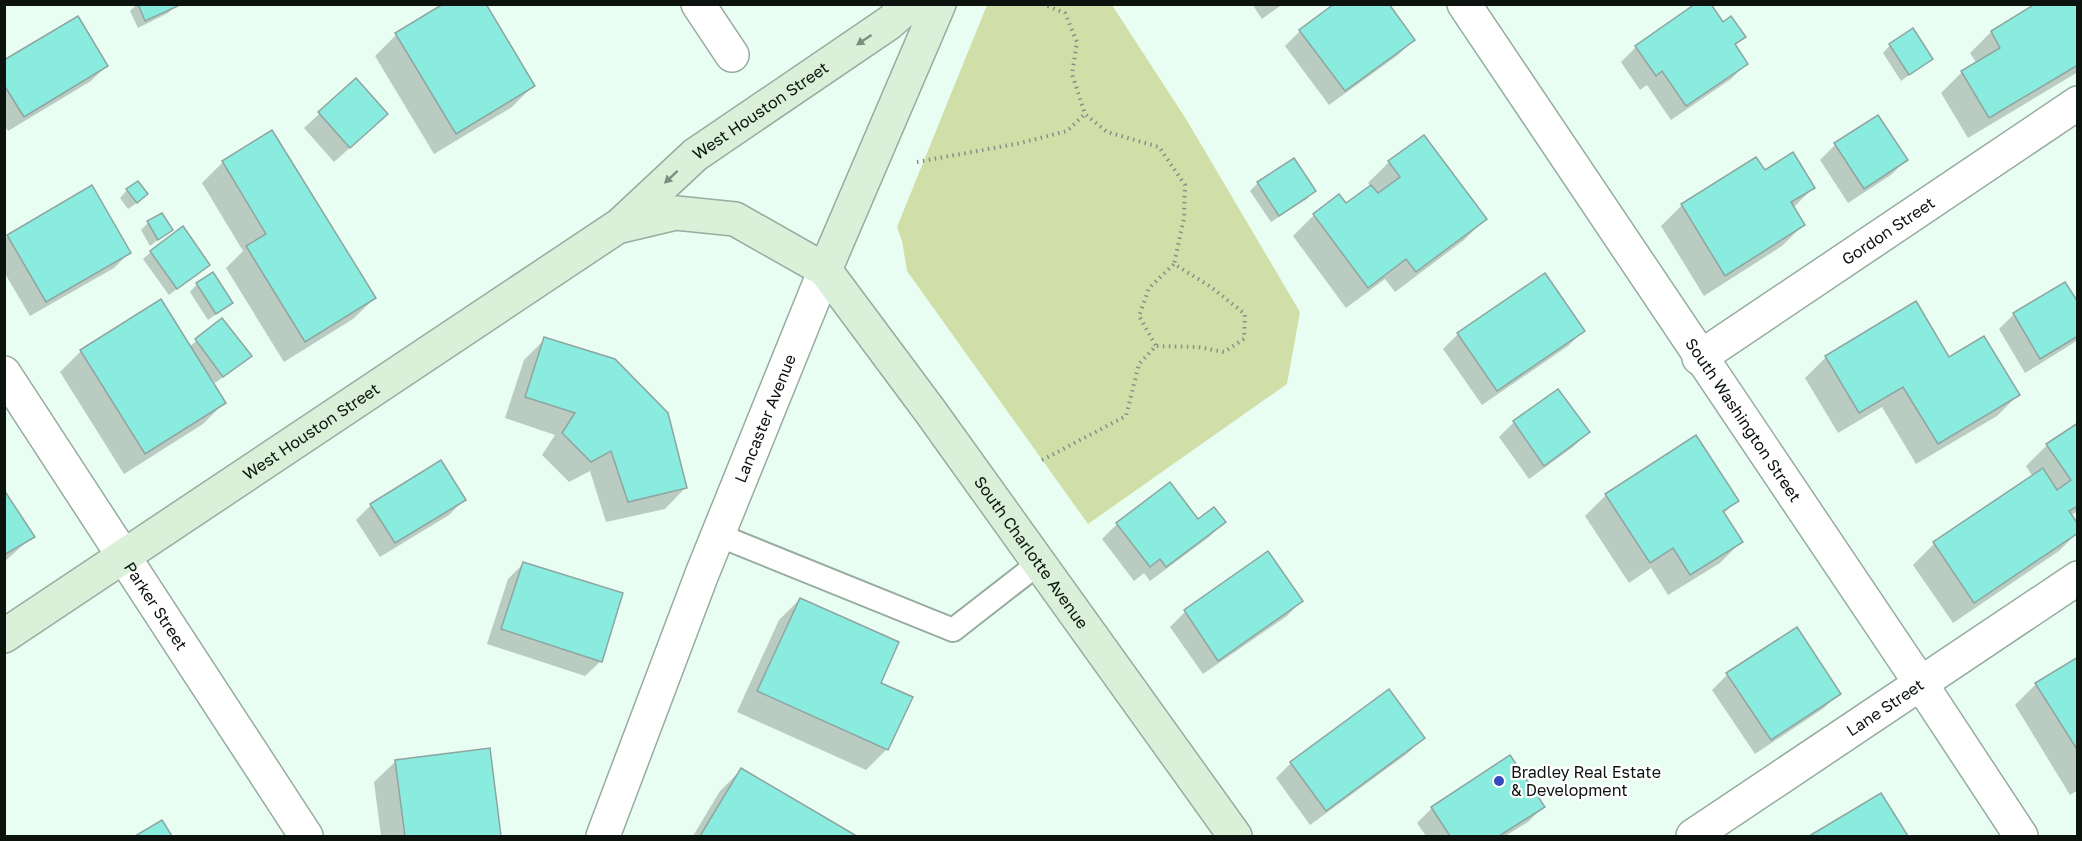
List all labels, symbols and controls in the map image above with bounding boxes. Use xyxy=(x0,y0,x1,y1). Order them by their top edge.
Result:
one-way arrow xyxy=(857,34,873,46)
street label: West Houston Street xyxy=(688,57,832,164)
one-way arrow xyxy=(664,170,679,184)
street label: Gordon Street xyxy=(1838,192,1938,269)
street label: South Washington Street xyxy=(1681,334,1806,506)
street label: Lancaster Avenue xyxy=(730,351,800,486)
street label: West Houston Street xyxy=(239,378,383,484)
street label: South Charlotte Avenue xyxy=(970,472,1093,632)
street label: Parker Street xyxy=(120,558,192,654)
street label: Lane Street xyxy=(1842,674,1927,740)
place label: Bradley Real Estate & Development xyxy=(1511,762,1661,800)
marker: Bradley Real Estate & Development xyxy=(1492,774,1506,788)

